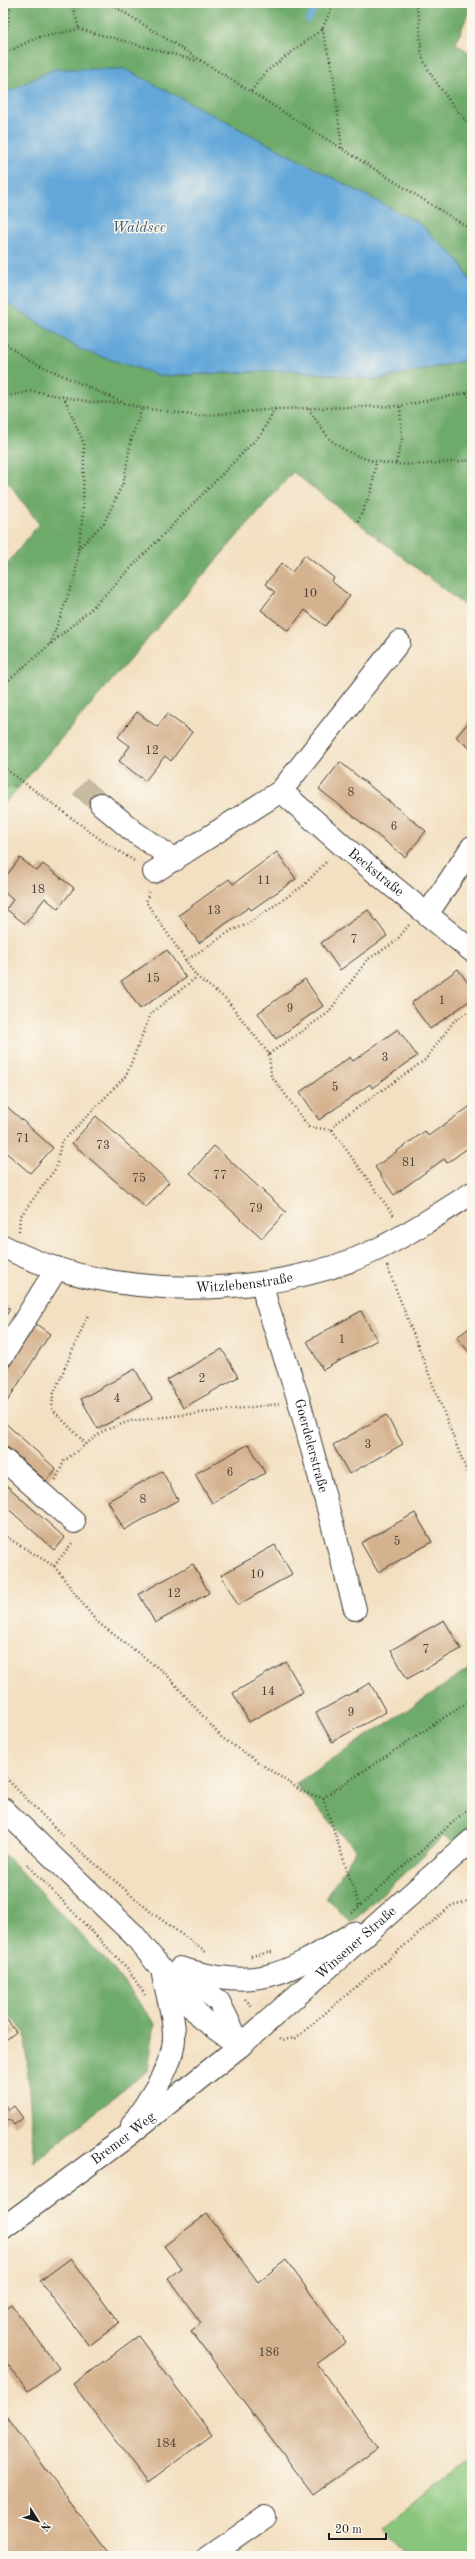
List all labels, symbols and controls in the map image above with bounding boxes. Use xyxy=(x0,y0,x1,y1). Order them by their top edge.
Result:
water label: Waldsee xyxy=(112,221,166,236)
house number: 10 xyxy=(303,588,317,600)
house number: 12 xyxy=(145,745,159,757)
house number: 8 xyxy=(348,787,355,799)
house number: 6 xyxy=(391,821,398,833)
street label: Beckstraße xyxy=(345,846,406,899)
house number: 11 xyxy=(257,875,271,887)
house number: 18 xyxy=(31,884,45,896)
house number: 13 xyxy=(207,905,221,917)
house number: 7 xyxy=(351,934,357,946)
house number: 15 xyxy=(146,972,160,985)
house number: 1 xyxy=(439,995,445,1007)
house number: 9 xyxy=(287,1003,293,1015)
house number: 3 xyxy=(382,1052,388,1064)
house number: 5 xyxy=(332,1081,339,1094)
house number: 71 xyxy=(16,1133,30,1145)
house number: 73 xyxy=(96,1140,110,1152)
house number: 81 xyxy=(402,1157,416,1169)
house number: 77 xyxy=(213,1170,227,1182)
house number: 75 xyxy=(132,1172,146,1185)
house number: 79 xyxy=(249,1203,263,1215)
street label: Witzlebenstraße xyxy=(195,1270,294,1295)
house number: 1 xyxy=(339,1334,345,1346)
house number: 2 xyxy=(199,1373,205,1385)
house number: 4 xyxy=(114,1393,121,1405)
street label: Goerdelerstraße xyxy=(292,1397,330,1494)
house number: 3 xyxy=(365,1439,371,1451)
house number: 6 xyxy=(227,1467,234,1479)
house number: 8 xyxy=(140,1494,147,1506)
house number: 5 xyxy=(394,1535,401,1548)
house number: 10 xyxy=(250,1569,264,1581)
house number: 12 xyxy=(167,1588,181,1600)
house number: 7 xyxy=(423,1644,429,1656)
house number: 14 xyxy=(261,1686,275,1698)
house number: 9 xyxy=(348,1707,354,1719)
street label: Winsener Straße xyxy=(313,1904,399,1982)
street label: Bremer Weg xyxy=(89,2109,158,2167)
house number: 186 xyxy=(259,2347,279,2359)
house number: 184 xyxy=(156,2438,176,2450)
north arrow xyxy=(18,2501,58,2541)
scale bar xyxy=(329,2515,386,2541)
text: N xyxy=(38,2519,52,2533)
text: 20 m xyxy=(335,2524,362,2536)

